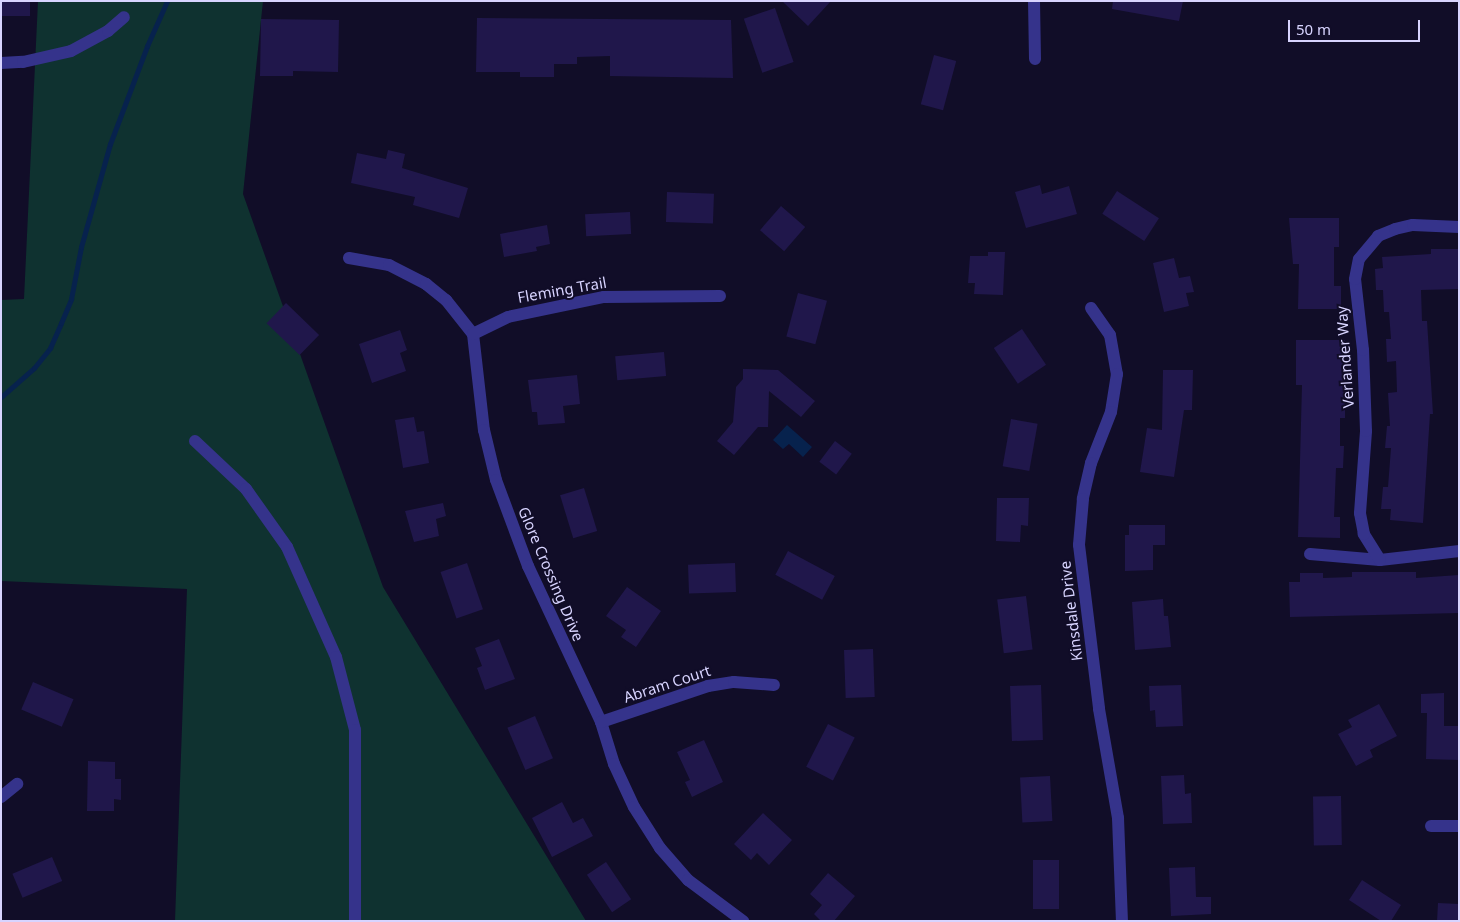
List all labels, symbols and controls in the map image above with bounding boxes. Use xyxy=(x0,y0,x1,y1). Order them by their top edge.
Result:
scale bar xyxy=(1290,10,1422,42)
text: 50 m xyxy=(1296,19,1331,39)
street label: Fleming Trail xyxy=(516,273,608,307)
street label: Verlander Way xyxy=(1332,305,1358,409)
street label: Glore Crossing Drive xyxy=(515,504,587,644)
street label: Kinsdale Drive xyxy=(1056,560,1086,662)
street label: Abram Court xyxy=(621,661,713,707)

